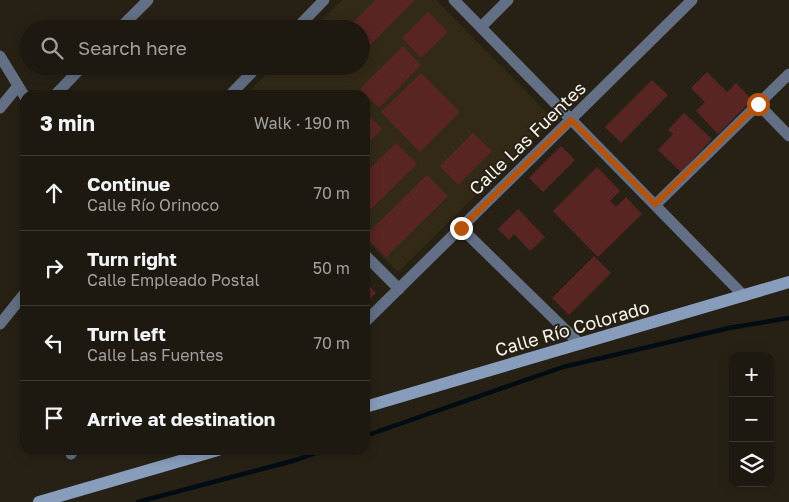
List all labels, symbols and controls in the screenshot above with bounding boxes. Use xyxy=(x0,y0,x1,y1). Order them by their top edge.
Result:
search box xyxy=(20,20,370,75)
icon: search xyxy=(38,34,66,62)
text: Search here xyxy=(78,36,187,59)
street label: Calle Las Fuentes xyxy=(464,77,590,199)
route start xyxy=(747,93,770,116)
text: 3 min xyxy=(40,110,95,136)
text: Walk · 190 m xyxy=(254,113,350,133)
text: Continue xyxy=(87,172,170,195)
icon: ahead xyxy=(40,179,68,207)
text: 70 m xyxy=(313,183,350,203)
text: Calle Río Orinoco xyxy=(87,195,219,215)
route end xyxy=(450,217,473,240)
text: Turn right xyxy=(87,247,177,270)
icon: right xyxy=(40,254,68,282)
text: 50 m xyxy=(313,258,350,278)
text: Calle Empleado Postal xyxy=(87,270,260,290)
street label: Calle Río Colorado xyxy=(492,295,652,361)
text: Turn left xyxy=(87,322,166,345)
icon: left xyxy=(40,329,68,357)
text: 70 m xyxy=(313,333,350,353)
text: Calle Las Fuentes xyxy=(87,345,223,365)
map controls xyxy=(729,352,774,487)
button: + xyxy=(729,352,774,397)
button: − xyxy=(729,397,774,442)
icon: arrive xyxy=(40,404,68,432)
text: Arrive at destination xyxy=(87,407,275,430)
button: layers xyxy=(729,442,774,487)

